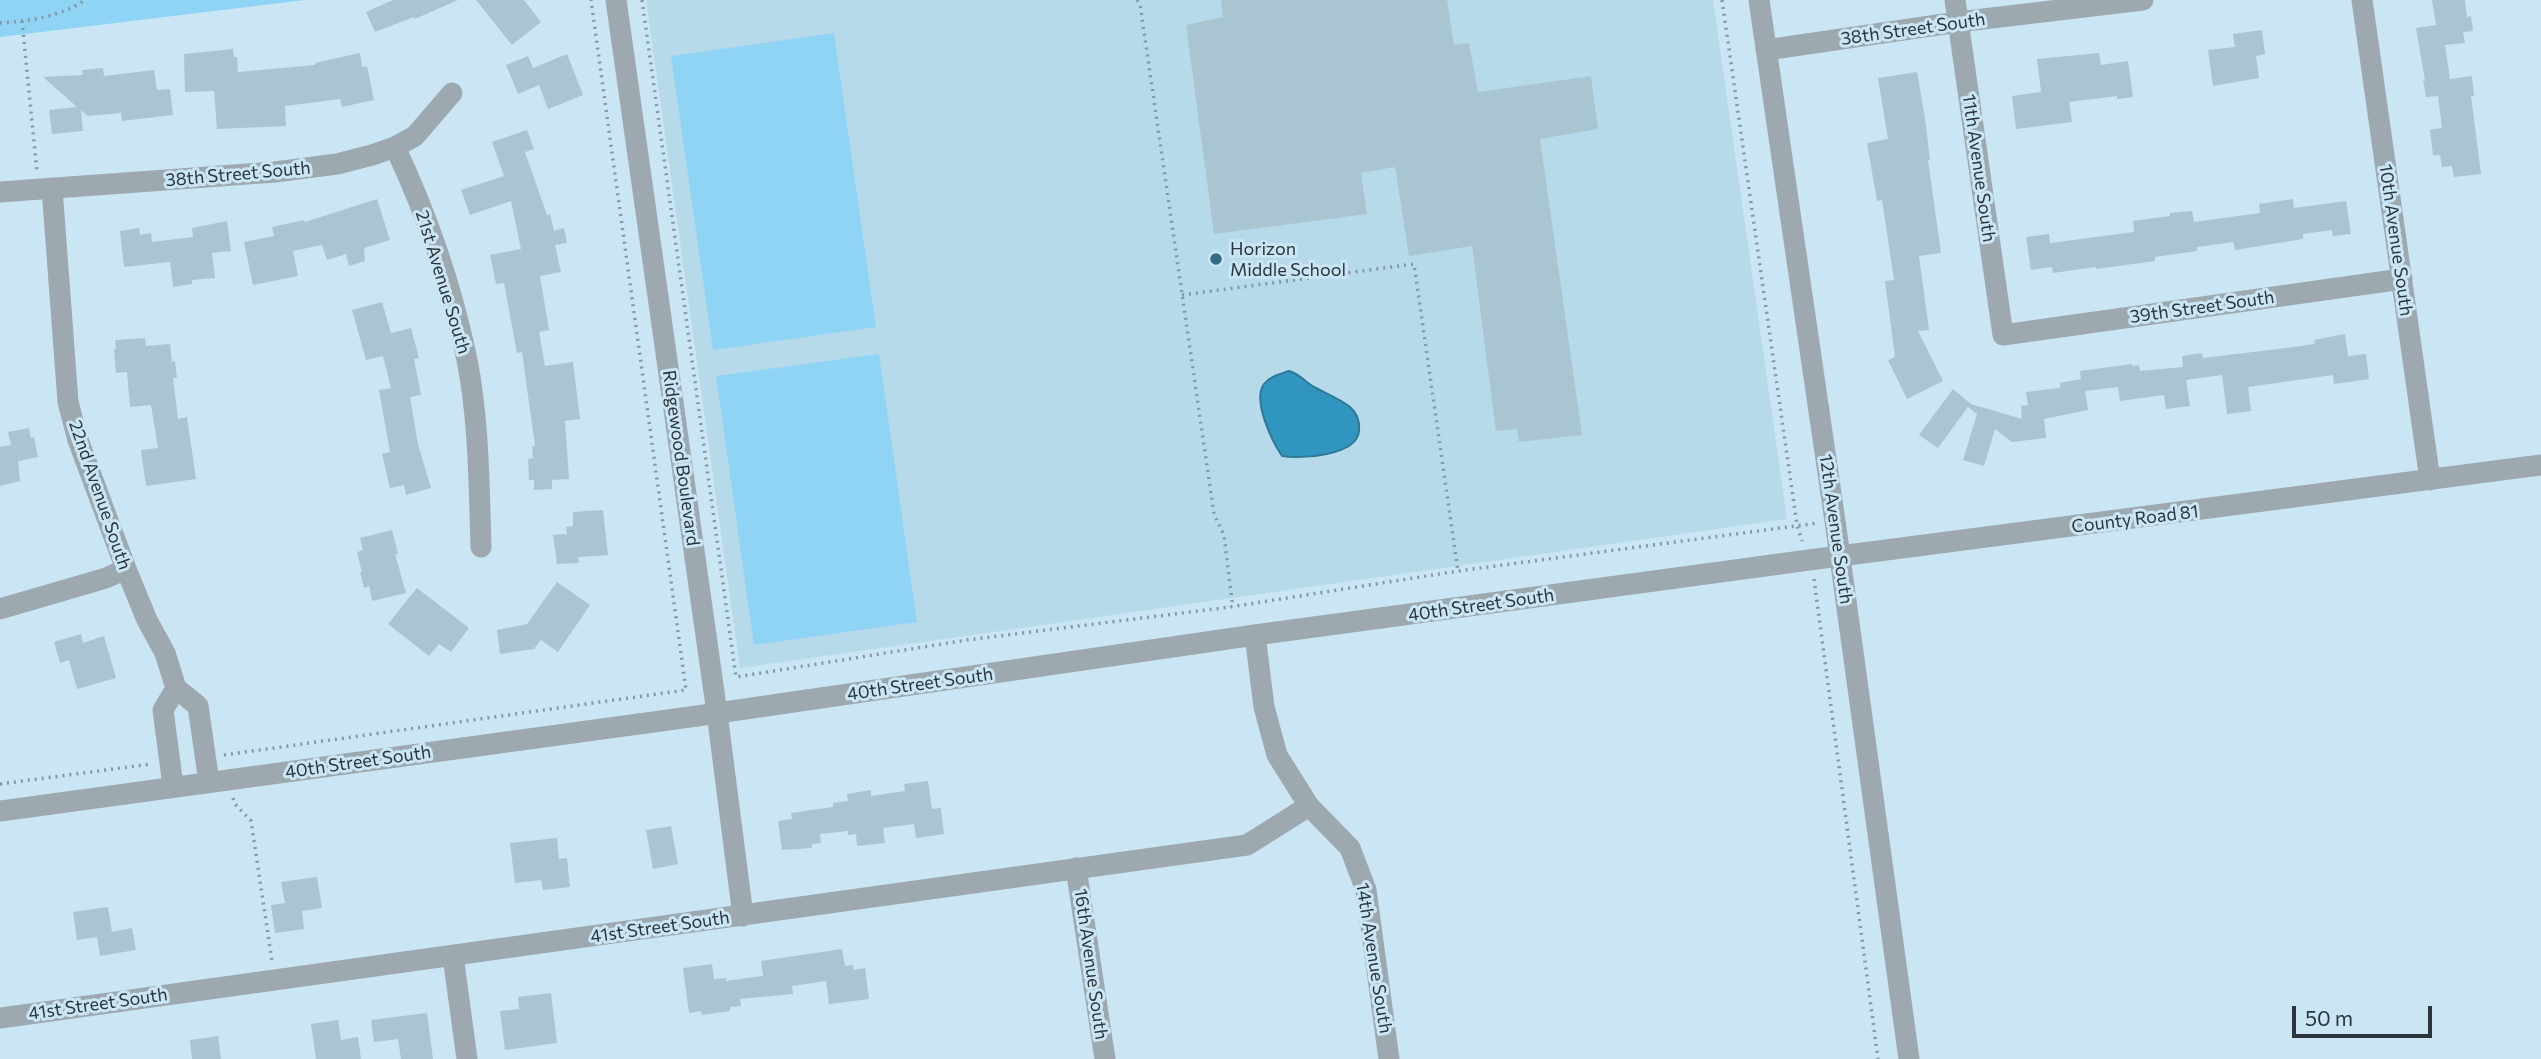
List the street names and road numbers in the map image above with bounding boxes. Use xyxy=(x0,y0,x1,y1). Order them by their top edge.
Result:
street label: 38th Street South xyxy=(1839,8,1987,50)
street label: 11th Avenue South xyxy=(1958,93,2000,243)
street label: 38th Street South xyxy=(164,157,312,191)
street label: 10th Avenue South xyxy=(2375,163,2417,317)
street label: 21st Avenue South xyxy=(411,208,475,356)
street label: 39th Street South xyxy=(2128,286,2276,328)
street label: Ridgewood Boulevard xyxy=(658,369,704,547)
street label: 22nd Avenue South xyxy=(64,417,136,573)
street label: 12th Avenue South xyxy=(1815,453,1857,605)
street label: County Road 81 xyxy=(2070,500,2200,538)
street label: 40th Street South xyxy=(1407,584,1555,626)
street label: 40th Street South xyxy=(846,663,994,705)
street label: 40th Street South xyxy=(284,741,432,783)
street label: 14th Avenue South xyxy=(1351,881,1397,1035)
street label: 16th Avenue South xyxy=(1070,887,1112,1041)
street label: 41st Street South xyxy=(589,907,731,947)
street label: 41st Street South xyxy=(27,984,169,1024)

